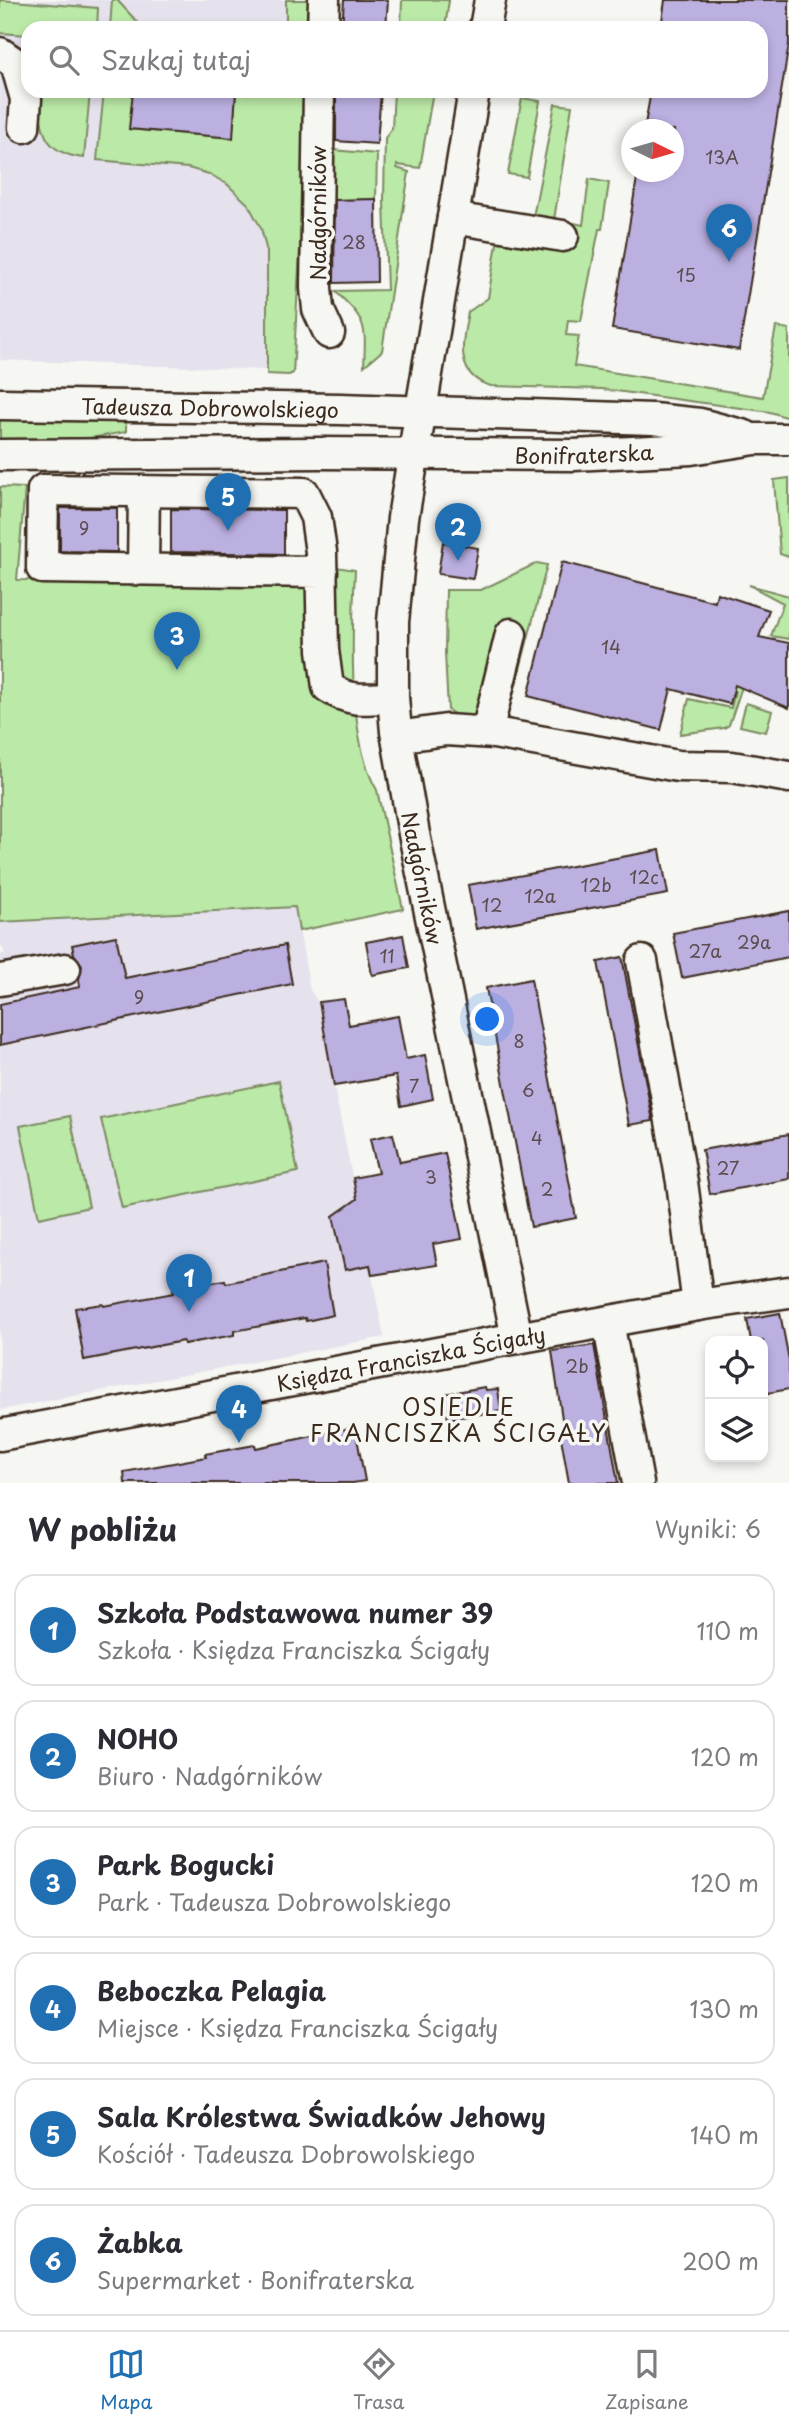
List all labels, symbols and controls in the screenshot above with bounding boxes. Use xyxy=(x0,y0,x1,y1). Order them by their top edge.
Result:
search box xyxy=(21,21,768,98)
text: Szukaj tutaj xyxy=(101,40,251,79)
icon: search xyxy=(45,41,83,79)
north arrow xyxy=(621,119,684,182)
house number: 13A xyxy=(705,143,739,170)
street label: Nadgórników xyxy=(301,145,333,280)
pin: 6 xyxy=(706,204,752,262)
house number: 28 xyxy=(342,228,366,255)
house number: 15 xyxy=(676,261,696,288)
street label: Tadeusza Dobrowolskiego xyxy=(81,389,339,425)
street label: Bonifraterska xyxy=(514,435,655,471)
pin: 5 xyxy=(205,473,251,531)
pin: 2 xyxy=(435,503,481,561)
house number: 9 xyxy=(79,514,89,541)
pin: 3 xyxy=(154,612,200,670)
house number: 14 xyxy=(601,633,621,660)
street label: Nadgórników xyxy=(394,809,452,948)
house number: 12c xyxy=(629,863,659,890)
house number: 12b xyxy=(580,871,612,898)
house number: 12a xyxy=(524,882,557,909)
house number: 12 xyxy=(482,891,502,918)
house number: 29a xyxy=(737,928,771,955)
house number: 27a xyxy=(689,937,722,964)
house number: 11 xyxy=(379,942,395,969)
house number: 9 xyxy=(134,983,144,1010)
your location xyxy=(470,1002,504,1036)
house number: 8 xyxy=(513,1027,525,1054)
house number: 7 xyxy=(409,1072,419,1099)
house number: 6 xyxy=(522,1076,534,1103)
house number: 4 xyxy=(531,1124,543,1151)
house number: 27 xyxy=(717,1154,739,1181)
house number: 3 xyxy=(425,1163,437,1190)
house number: 2 xyxy=(541,1175,553,1202)
pin: 1 xyxy=(166,1254,212,1312)
street label: Księdza Franciszka Ścigały xyxy=(274,1317,548,1399)
map controls xyxy=(705,1336,768,1462)
button: locate xyxy=(705,1336,768,1399)
house number: 2b xyxy=(565,1352,589,1379)
pin: 4 xyxy=(216,1385,262,1443)
district label: OSIEDLE FRANCISZKA ŚCIGAŁY xyxy=(310,1389,608,1450)
button: layers xyxy=(705,1399,768,1462)
text: W pobliżu xyxy=(28,1506,177,1551)
text: Wyniki: 6 xyxy=(655,1511,761,1546)
text: Szkoła Podstawowa numer 39 xyxy=(97,1593,493,1632)
text: 1 xyxy=(48,1613,59,1648)
text: 110 m xyxy=(697,1613,759,1648)
text: Szkoła · Księdza Franciszka Ścigały xyxy=(97,1632,490,1667)
text: NOHO xyxy=(97,1719,178,1758)
text: 2 xyxy=(45,1739,61,1774)
text: 120 m xyxy=(691,1739,759,1774)
text: Biuro · Nadgórników xyxy=(97,1758,322,1793)
text: Park Bogucki xyxy=(97,1845,274,1884)
text: 3 xyxy=(45,1865,61,1900)
text: 120 m xyxy=(691,1865,759,1900)
text: Park · Tadeusza Dobrowolskiego xyxy=(97,1884,451,1919)
text: Beboczka Pelagia xyxy=(97,1971,326,2010)
text: 4 xyxy=(45,1991,61,2026)
text: 130 m xyxy=(689,1991,759,2026)
text: Miejsce · Księdza Franciszka Ścigały xyxy=(97,2010,498,2045)
text: Sala Królestwa Świadków Jehowy xyxy=(97,2097,546,2136)
text: 5 xyxy=(46,2117,60,2152)
text: 140 m xyxy=(690,2117,759,2152)
text: Kościół · Tadeusza Dobrowolskiego xyxy=(97,2136,475,2171)
text: Żabka xyxy=(97,2223,183,2262)
text: 6 xyxy=(45,2243,61,2278)
text: 200 m xyxy=(682,2243,759,2278)
text: Supermarket · Bonifraterska xyxy=(97,2262,414,2297)
tab: Mapa xyxy=(100,2345,153,2415)
tab: Trasa xyxy=(353,2345,405,2415)
tab: Zapisane xyxy=(605,2345,689,2415)

